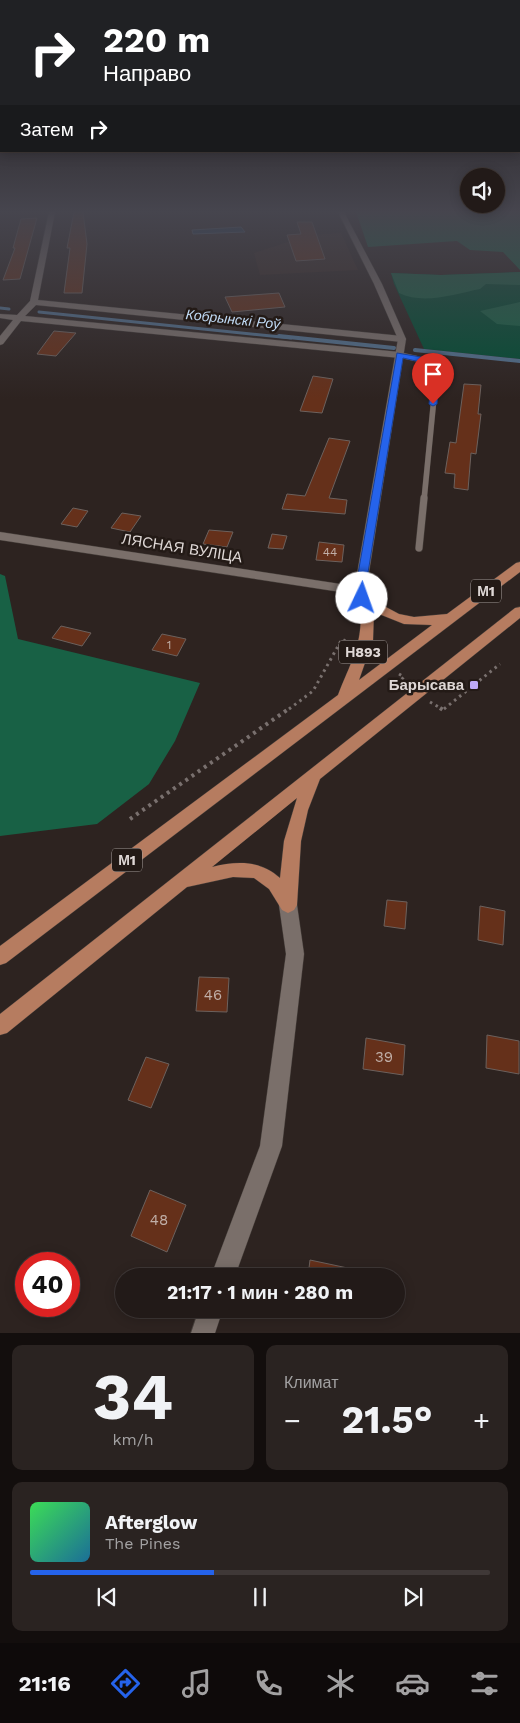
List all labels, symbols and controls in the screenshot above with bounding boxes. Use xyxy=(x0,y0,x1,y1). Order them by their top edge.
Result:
text: 220 m xyxy=(103,19,210,61)
icon: right xyxy=(20,20,85,85)
text: Направо xyxy=(103,61,191,86)
icon: right xyxy=(84,115,112,143)
text: Затем xyxy=(20,118,74,141)
map controls xyxy=(460,168,505,213)
button: sound xyxy=(460,168,505,213)
water label: Кобрынскі Роў xyxy=(185,306,282,332)
pin xyxy=(412,353,454,404)
icon: arrive xyxy=(419,360,447,388)
street label: ЛЯСНАЯ ВУЛІЦА xyxy=(120,530,244,566)
house number: 44 xyxy=(323,545,337,559)
position arrow xyxy=(335,571,387,623)
road number: М1 xyxy=(471,580,501,602)
house number: 1 xyxy=(167,638,171,652)
road number: Н893 xyxy=(339,640,387,664)
place label: Барысава xyxy=(389,676,465,694)
marker: Барысава xyxy=(468,679,480,691)
road number: М1 xyxy=(112,848,142,872)
house number: 46 xyxy=(204,986,222,1004)
house number: 39 xyxy=(375,1048,393,1066)
house number: 48 xyxy=(150,1211,168,1229)
speed limit sign: 40 xyxy=(15,1252,80,1317)
text: 21:17 · 1 мин · 280 m xyxy=(167,1281,353,1304)
text: 34 xyxy=(93,1359,173,1435)
text: Климат xyxy=(284,1373,338,1392)
text: 21.5° xyxy=(341,1398,433,1442)
text: − xyxy=(284,1404,301,1437)
text: + xyxy=(473,1404,490,1437)
text: km/h xyxy=(112,1430,154,1449)
text: Afterglow xyxy=(105,1511,197,1534)
text: The Pines xyxy=(105,1534,181,1553)
icon: previous xyxy=(93,1583,121,1611)
icon: pause xyxy=(246,1583,274,1611)
icon: next xyxy=(399,1583,427,1611)
icon: directions xyxy=(108,1666,143,1701)
icon: music xyxy=(179,1666,214,1701)
icon: phone xyxy=(251,1666,286,1701)
icon: climate xyxy=(323,1666,358,1701)
icon: car xyxy=(395,1666,430,1701)
icon: filters xyxy=(467,1666,502,1701)
text: 21:16 xyxy=(18,1671,71,1696)

